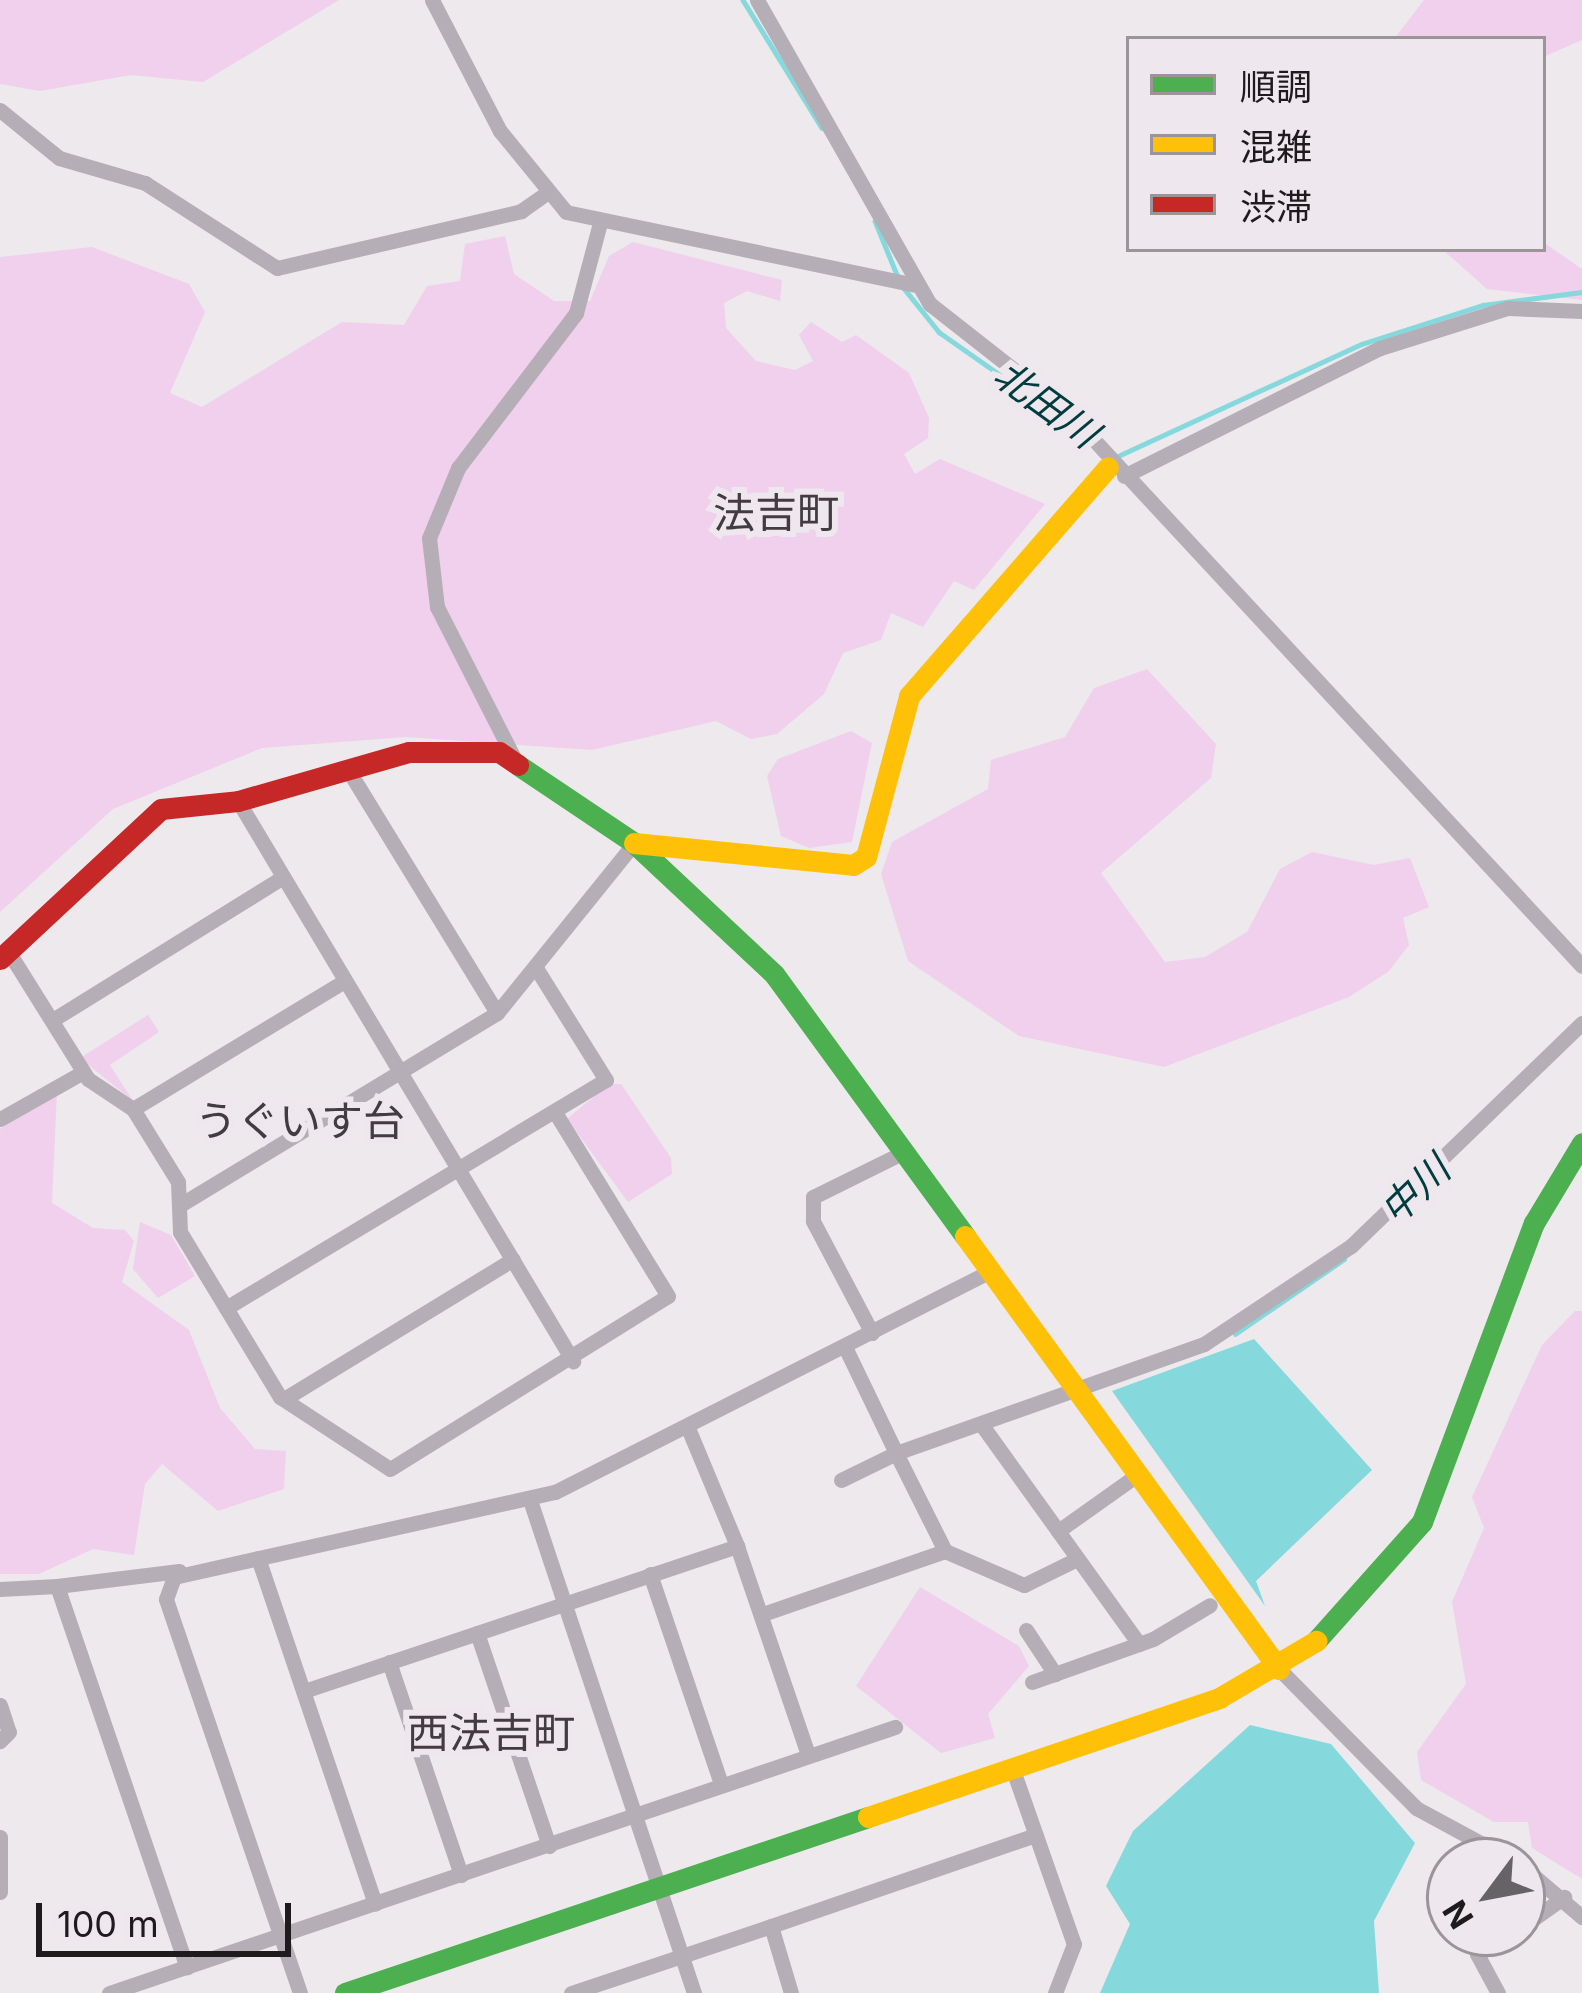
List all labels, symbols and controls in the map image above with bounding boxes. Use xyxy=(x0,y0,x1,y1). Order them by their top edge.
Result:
legend xyxy=(1126,36,1546,252)
text: 順調 xyxy=(1240,65,1312,109)
text: 混雑 xyxy=(1240,125,1312,169)
text: 渋滞 xyxy=(1240,185,1312,229)
water label: 北田川 xyxy=(985,351,1107,457)
district label: 法吉町 xyxy=(713,488,839,538)
district label: うぐいす台 xyxy=(195,1096,405,1146)
water label: 中川 xyxy=(1371,1146,1459,1234)
district label: 西法吉町 xyxy=(407,1708,575,1758)
north arrow xyxy=(1426,1837,1546,1957)
scale bar xyxy=(42,1879,297,1953)
text: N xyxy=(1434,1893,1482,1936)
text: 100 m xyxy=(57,1902,159,1946)

